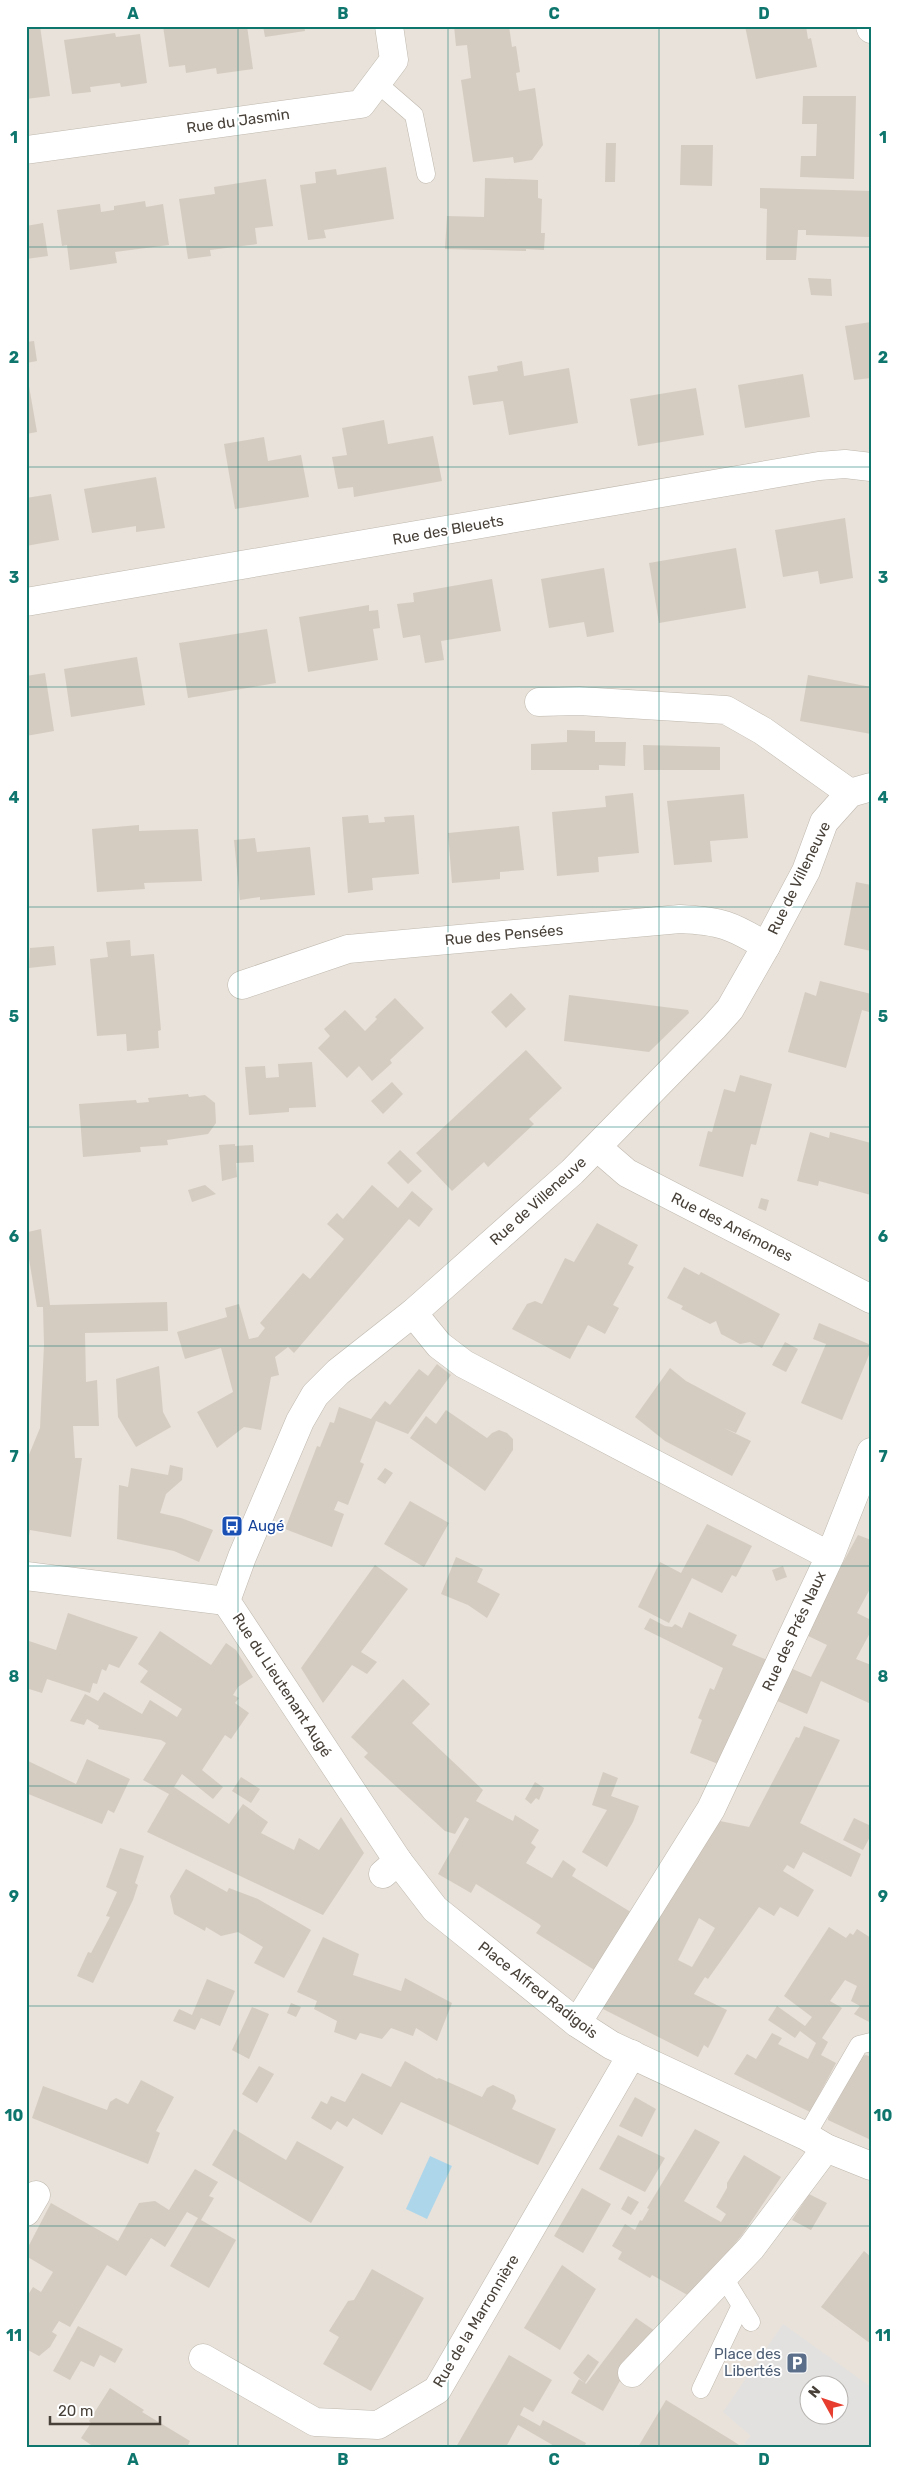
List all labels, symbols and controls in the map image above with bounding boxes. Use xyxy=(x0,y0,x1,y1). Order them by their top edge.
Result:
text: A xyxy=(127,4,139,23)
text: B xyxy=(337,4,349,23)
text: C xyxy=(548,4,560,23)
text: D xyxy=(758,4,770,23)
street label: Rue du Jasmin xyxy=(185,105,291,137)
text: 1 xyxy=(10,128,18,147)
text: 1 xyxy=(879,128,887,147)
text: 2 xyxy=(9,348,19,367)
text: 2 xyxy=(878,348,888,367)
street label: Rue des Bleuets xyxy=(391,511,505,549)
text: 3 xyxy=(9,568,19,587)
text: 3 xyxy=(878,568,888,587)
text: 4 xyxy=(9,788,20,807)
text: 4 xyxy=(878,788,889,807)
street label: Rue de Villeneuve xyxy=(764,819,834,937)
street label: Rue des Pensées xyxy=(444,921,564,949)
text: 5 xyxy=(9,1007,19,1026)
text: 5 xyxy=(878,1007,888,1026)
street label: Rue de Villeneuve xyxy=(486,1153,590,1249)
street label: Rue des Anémones xyxy=(668,1189,796,1266)
text: 6 xyxy=(9,1227,19,1246)
text: 6 xyxy=(878,1227,888,1246)
text: 7 xyxy=(9,1447,19,1466)
text: 7 xyxy=(878,1447,888,1466)
bus stop icon: Augé xyxy=(220,1514,244,1538)
place label: Augé xyxy=(248,1517,284,1535)
street label: Rue des Prés Naux xyxy=(758,1568,830,1694)
street label: Rue du Lieutenant Augé xyxy=(229,1610,335,1760)
text: 8 xyxy=(9,1667,20,1686)
text: 8 xyxy=(878,1667,889,1686)
text: 9 xyxy=(9,1887,19,1906)
text: 9 xyxy=(878,1887,888,1906)
street label: Place Alfred Radigois xyxy=(475,1938,602,2043)
text: 10 xyxy=(5,2106,24,2125)
text: 10 xyxy=(874,2106,893,2125)
street label: Rue de la Marronnière xyxy=(429,2251,523,2391)
text: 11 xyxy=(6,2326,22,2345)
text: 11 xyxy=(875,2326,891,2345)
place label: Place des Libertés xyxy=(714,2345,781,2380)
parking icon: Place des Libertés xyxy=(785,2351,809,2375)
north arrow xyxy=(800,2376,850,2426)
text: N xyxy=(805,2383,824,2401)
scale bar xyxy=(50,2393,160,2425)
text: 20 m xyxy=(58,2402,93,2420)
text: A xyxy=(127,2450,139,2469)
text: B xyxy=(337,2450,349,2469)
text: C xyxy=(548,2450,560,2469)
text: D xyxy=(758,2450,770,2469)

